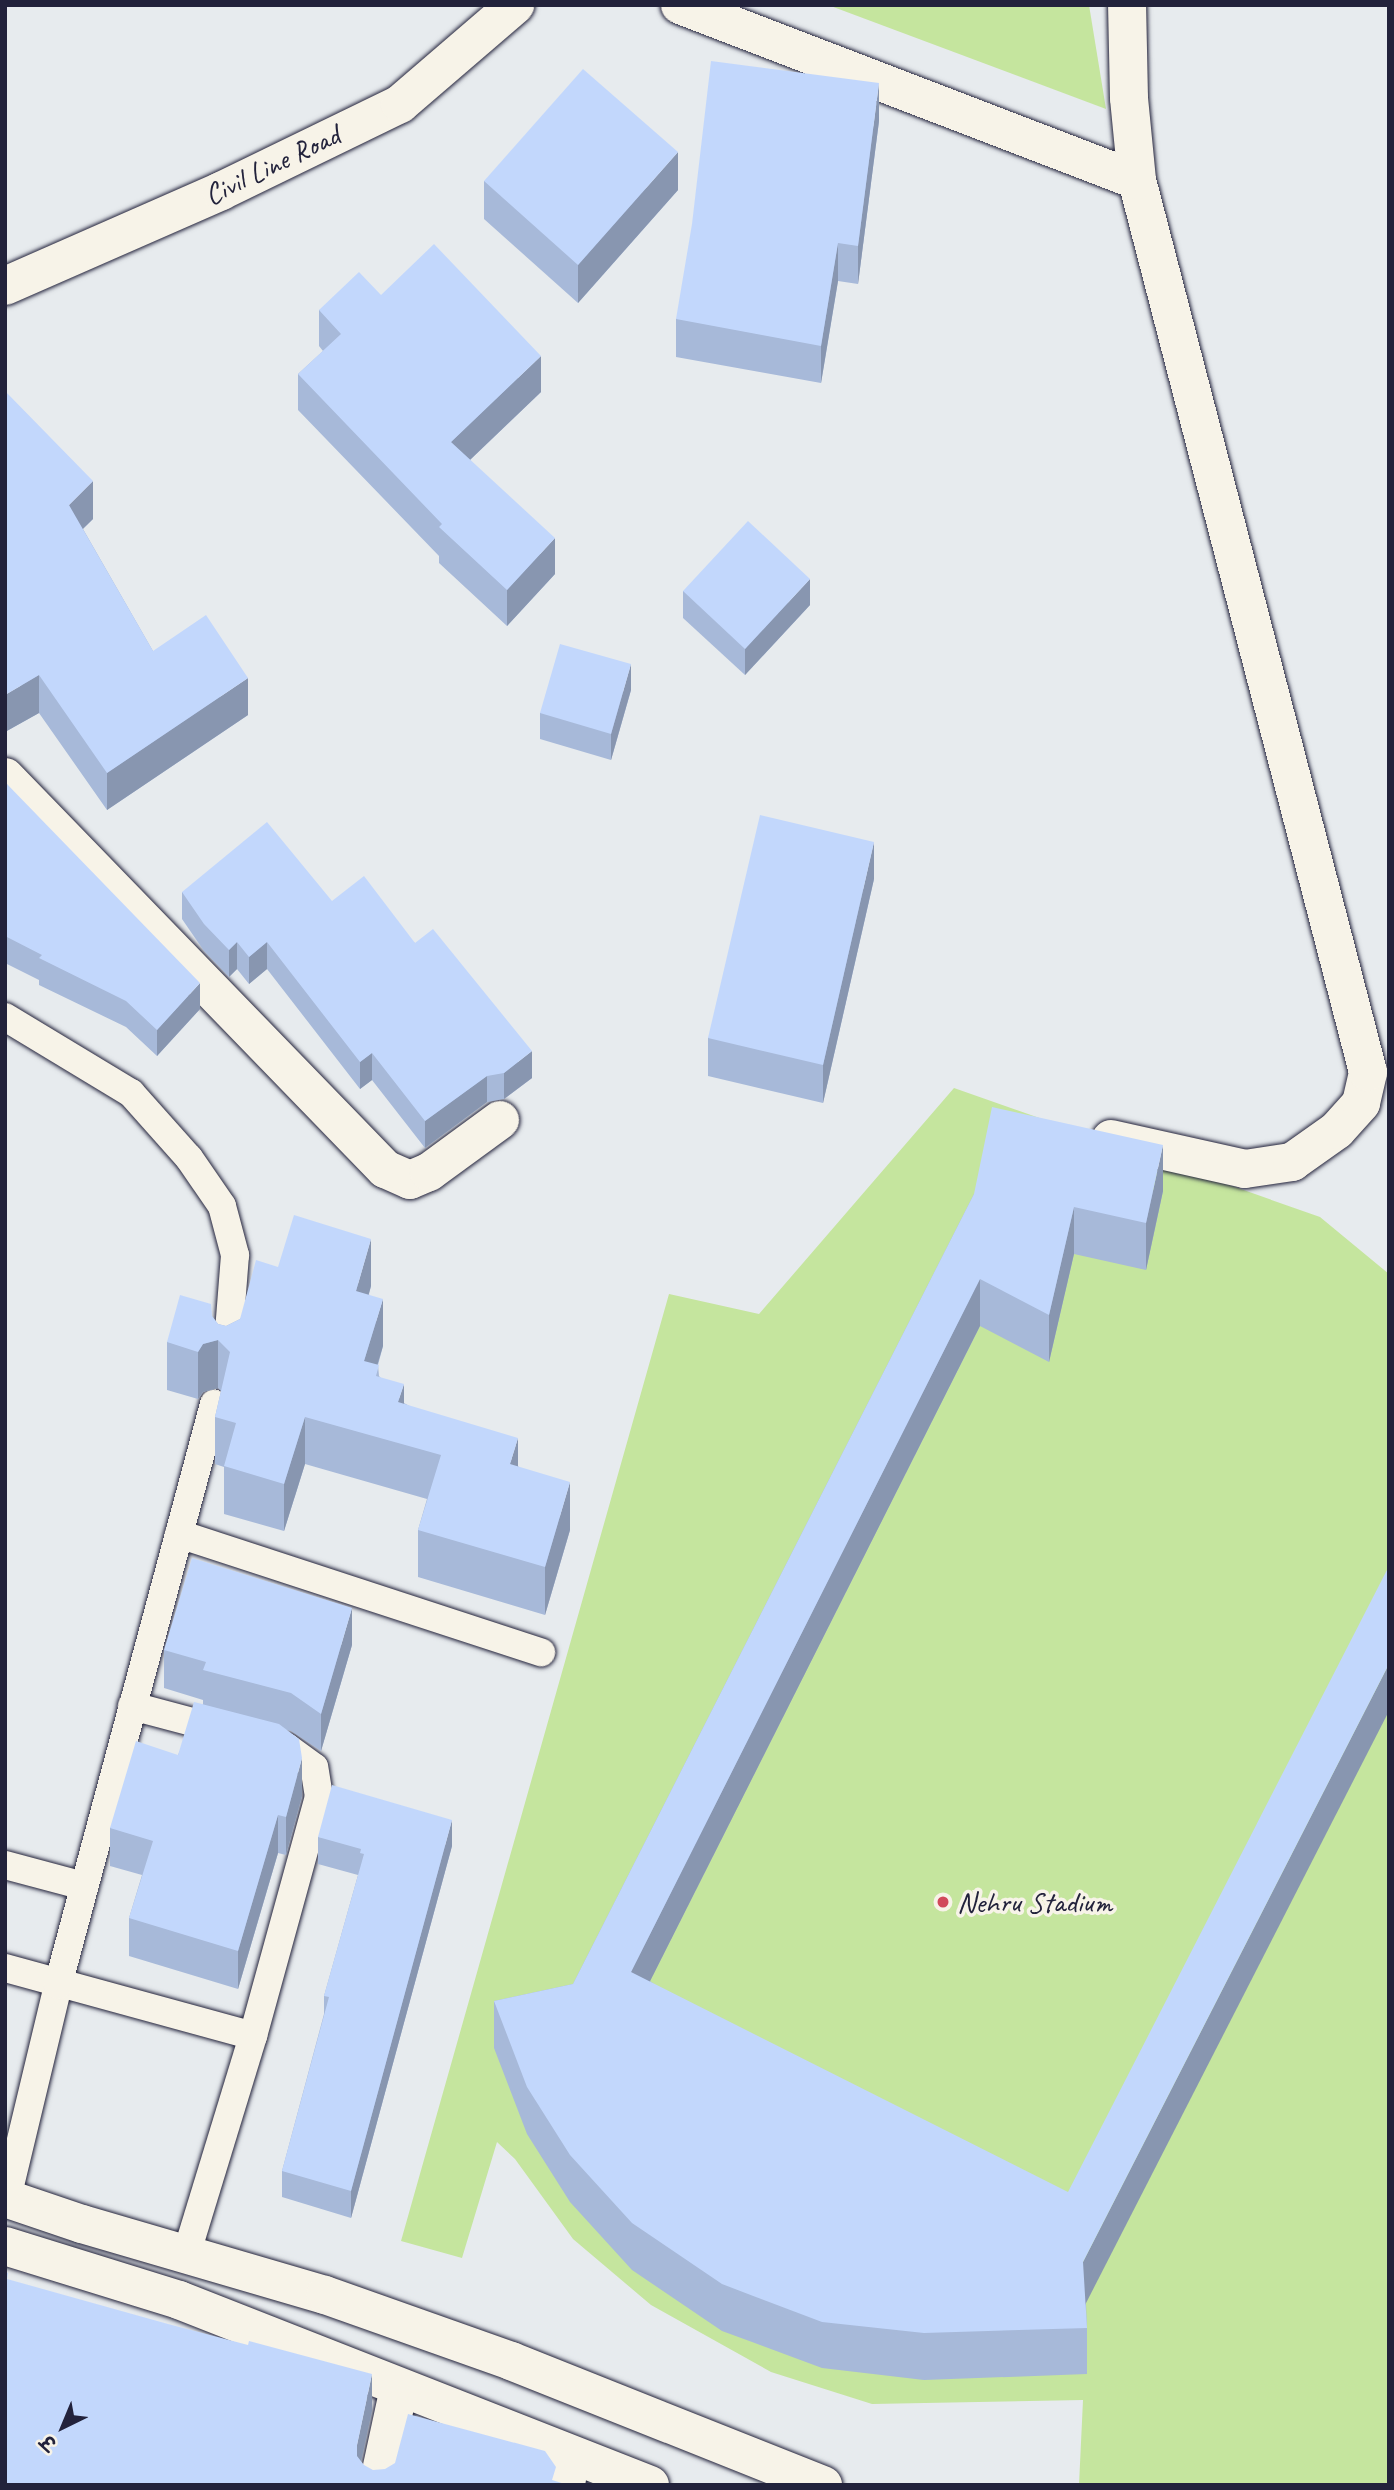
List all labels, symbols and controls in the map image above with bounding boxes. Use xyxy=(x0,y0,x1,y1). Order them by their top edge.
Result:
street label: Civil Line Road xyxy=(198,117,346,213)
place label: Nehru Stadium xyxy=(957,1884,1112,1920)
marker: Nehru Stadium xyxy=(935,1894,951,1910)
north arrow xyxy=(28,2392,98,2462)
text: उ xyxy=(36,2429,61,2455)

